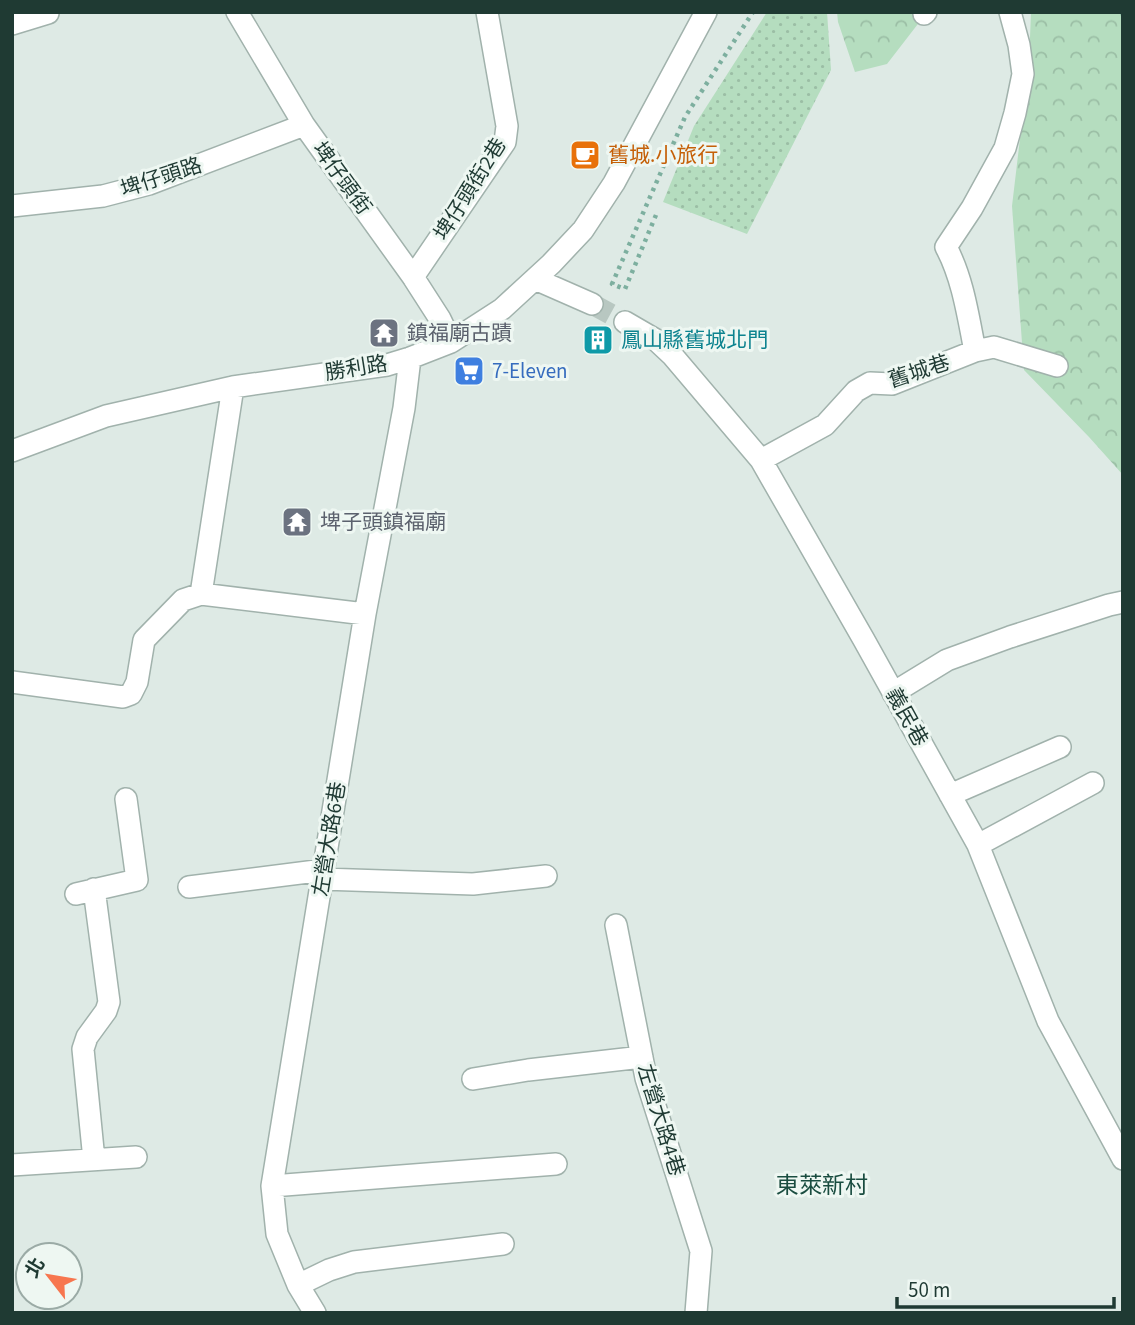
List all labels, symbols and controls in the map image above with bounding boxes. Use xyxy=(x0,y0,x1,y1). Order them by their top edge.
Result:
street label: 埤仔頭街2巷 xyxy=(427,132,513,246)
street label: 埤仔頭街 xyxy=(305,135,379,221)
cafe icon: 舊城.小旅行 xyxy=(568,138,602,172)
place label: 舊城.小旅行 xyxy=(608,140,718,170)
street label: 埤仔頭路 xyxy=(116,150,206,204)
temple icon: 鎮福廟古蹟 xyxy=(367,316,401,350)
place label: 鎮福廟古蹟 xyxy=(407,318,512,348)
building icon: 鳳山縣舊城北門 xyxy=(581,323,615,357)
place label: 鳳山縣舊城北門 xyxy=(621,325,768,355)
street label: 舊城巷 xyxy=(884,347,954,395)
street label: 勝利路 xyxy=(323,348,389,388)
supermarket icon: 7-Eleven xyxy=(452,354,486,388)
place label: 7-Eleven xyxy=(492,356,568,386)
temple icon: 埤子頭鎮福廟 xyxy=(280,505,314,539)
place label: 埤子頭鎮福廟 xyxy=(320,507,446,537)
street label: 義民巷 xyxy=(879,682,935,752)
street label: 左營大路6巷 xyxy=(305,780,353,898)
street label: 左營大路4巷 xyxy=(630,1060,692,1180)
district label: 東萊新村 xyxy=(776,1169,868,1202)
north arrow xyxy=(14,1241,84,1311)
text: 北 xyxy=(19,1253,52,1283)
scale bar xyxy=(897,1266,1114,1310)
text: 50 m xyxy=(908,1275,950,1305)

